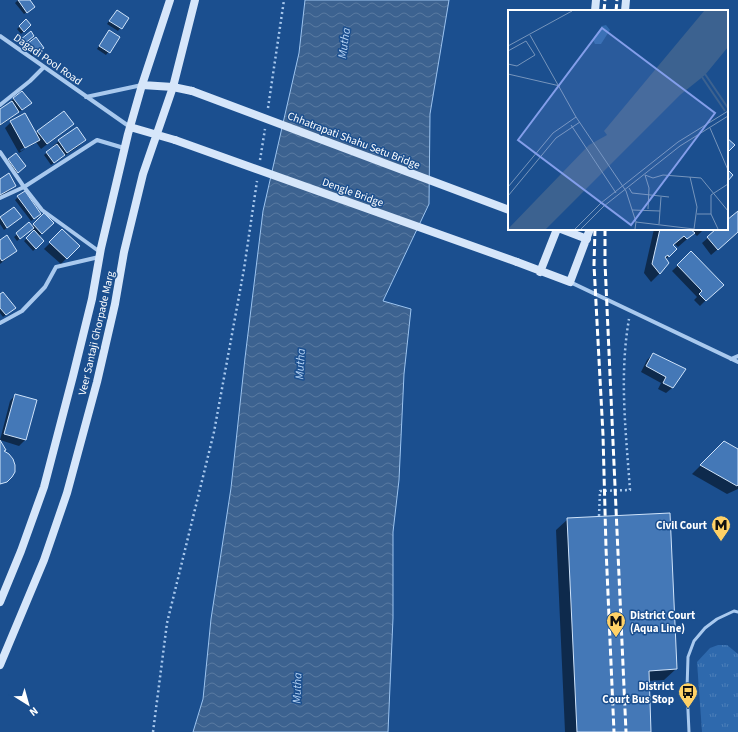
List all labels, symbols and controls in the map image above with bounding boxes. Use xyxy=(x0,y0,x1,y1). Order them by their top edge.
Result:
inset map xyxy=(508,10,728,230)
water label: Mutha xyxy=(334,26,355,60)
street label: Dagadi Pool Road xyxy=(10,30,85,89)
street label: Chhatrapati Shahu Setu Bridge xyxy=(285,108,423,173)
street label: Dengle Bridge xyxy=(320,174,386,211)
street label: Veer Santaji Ghorpade Marg xyxy=(75,269,118,397)
water label: Mutha xyxy=(291,347,310,380)
metro station icon: Civil Court xyxy=(710,514,732,542)
place label: Civil Court xyxy=(656,518,708,533)
place label: District Court (Aqua Line) xyxy=(630,608,696,636)
metro station icon: District Court (Aqua Line) xyxy=(605,610,627,638)
water label: Mutha xyxy=(288,672,307,704)
place label: District Court Bus Stop xyxy=(602,679,675,707)
bus stop icon: District Court Bus Stop xyxy=(677,681,699,709)
north arrow xyxy=(8,684,48,724)
text: N xyxy=(26,703,41,720)

